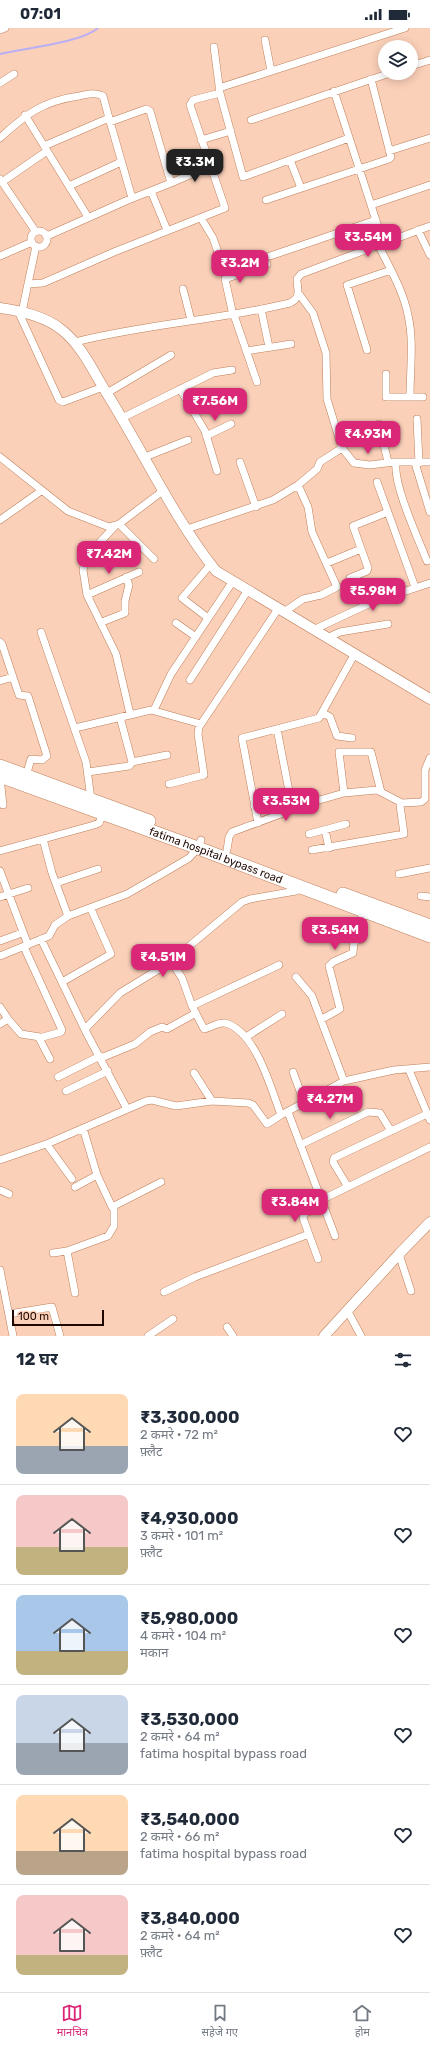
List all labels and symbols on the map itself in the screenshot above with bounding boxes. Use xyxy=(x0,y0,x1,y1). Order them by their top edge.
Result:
pin: ₹3.3M xyxy=(167,149,223,183)
pin: ₹3.54M xyxy=(335,224,401,258)
pin: ₹3.2M xyxy=(212,250,268,284)
pin: ₹7.56M xyxy=(182,388,248,422)
pin: ₹4.93M xyxy=(335,421,401,455)
pin: ₹7.42M xyxy=(76,541,142,575)
pin: ₹5.98M xyxy=(340,578,406,612)
pin: ₹3.53M xyxy=(253,788,319,822)
street label: fatima hospital bypass road xyxy=(147,825,284,886)
pin: ₹3.54M xyxy=(302,917,368,951)
pin: ₹4.51M xyxy=(130,944,196,978)
pin: ₹4.27M xyxy=(297,1086,363,1120)
pin: ₹3.84M xyxy=(262,1189,328,1223)
scale bar xyxy=(12,1308,104,1327)

